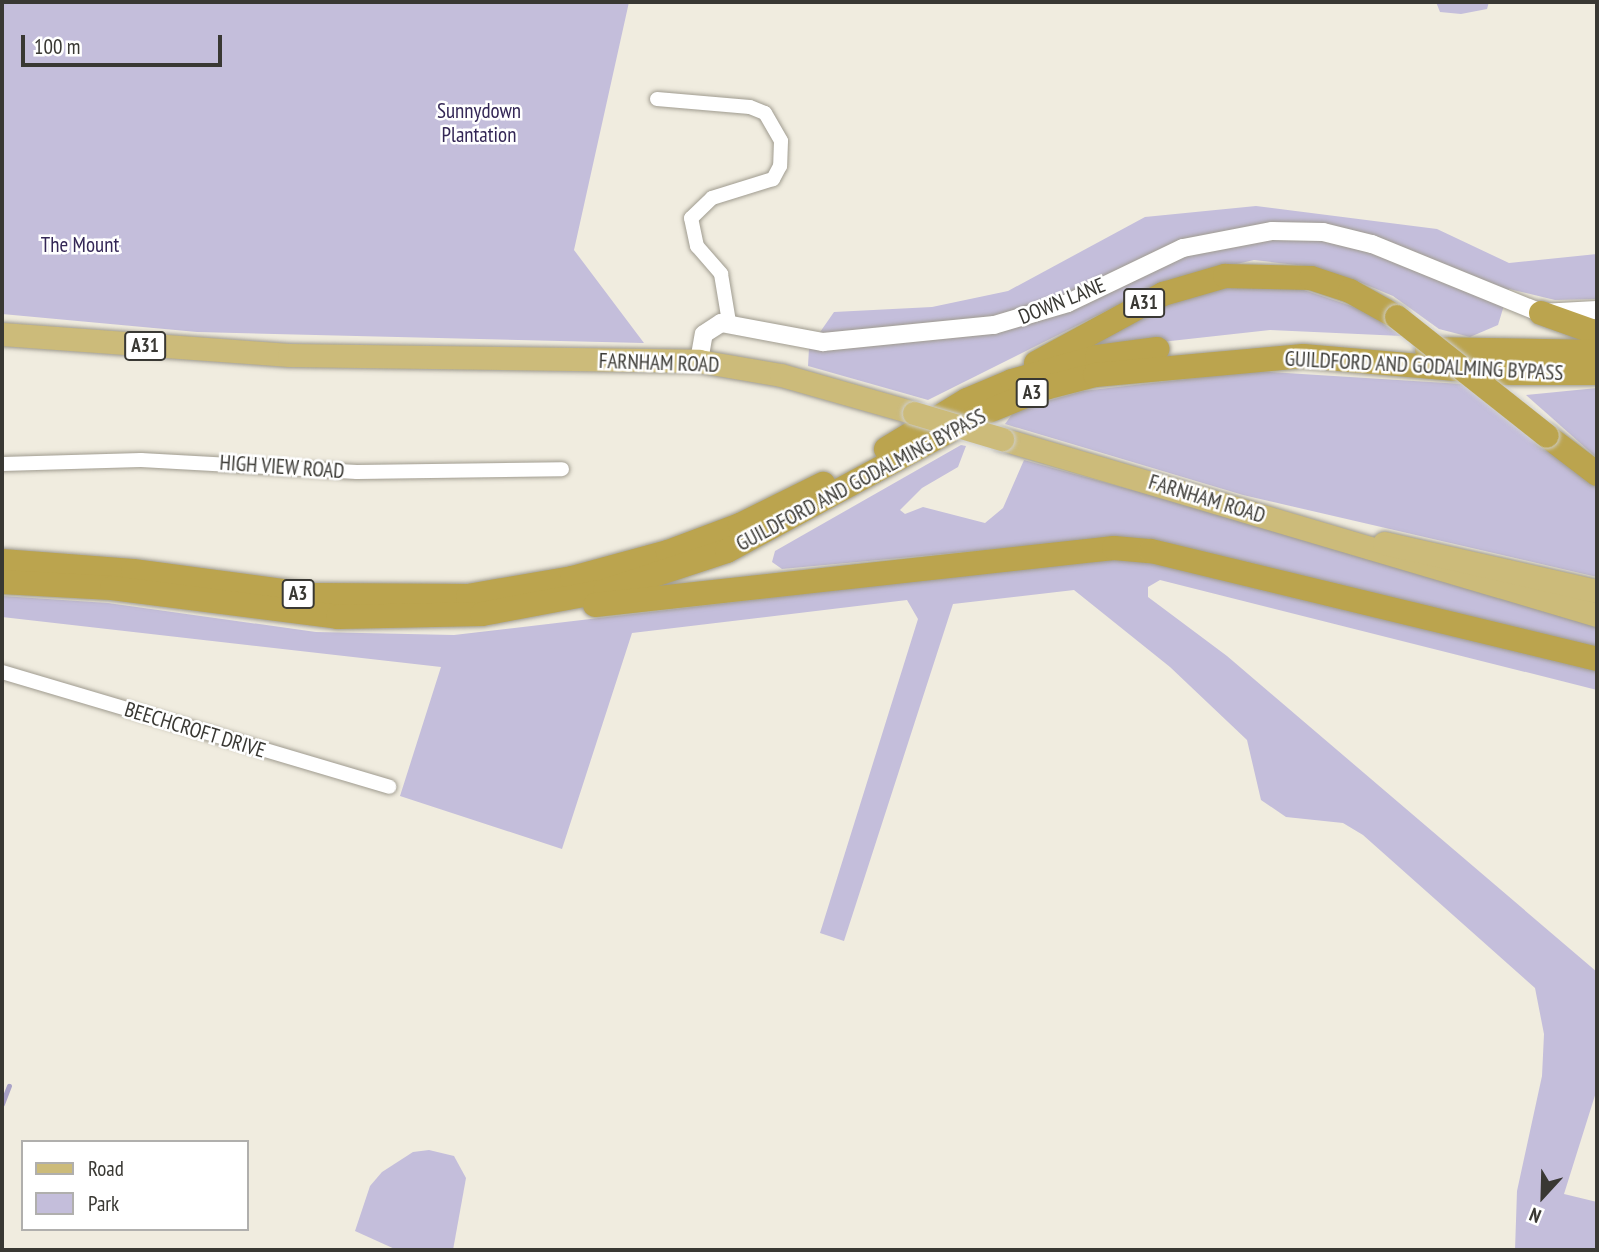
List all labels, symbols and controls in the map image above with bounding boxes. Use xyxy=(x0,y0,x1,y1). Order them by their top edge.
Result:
scale bar xyxy=(24,21,226,65)
text: 100 m xyxy=(34,33,80,60)
park label: Sunnydown Plantation xyxy=(437,98,521,148)
park label: The Mount xyxy=(41,232,119,258)
street label: DOWN LANE xyxy=(1015,272,1109,330)
road number: A31 xyxy=(1123,288,1165,318)
road number: A31 xyxy=(124,330,166,362)
street label: GUILDFORD AND GODALMING BYPASS xyxy=(1284,346,1564,386)
street label: FARNHAM ROAD xyxy=(598,348,720,378)
road number: A3 xyxy=(1014,378,1050,408)
street label: GUILDFORD AND GODALMING BYPASS xyxy=(732,403,990,557)
street label: HIGH VIEW ROAD xyxy=(218,450,346,484)
street label: FARNHAM ROAD xyxy=(1146,469,1268,529)
road number: A3 xyxy=(280,579,316,610)
street label: BEECHCROFT DRIVE xyxy=(121,697,269,763)
legend xyxy=(21,1140,248,1231)
text: Road xyxy=(88,1155,124,1182)
north arrow xyxy=(1508,1161,1578,1231)
text: Park xyxy=(88,1190,119,1217)
text: N xyxy=(1526,1202,1544,1229)

